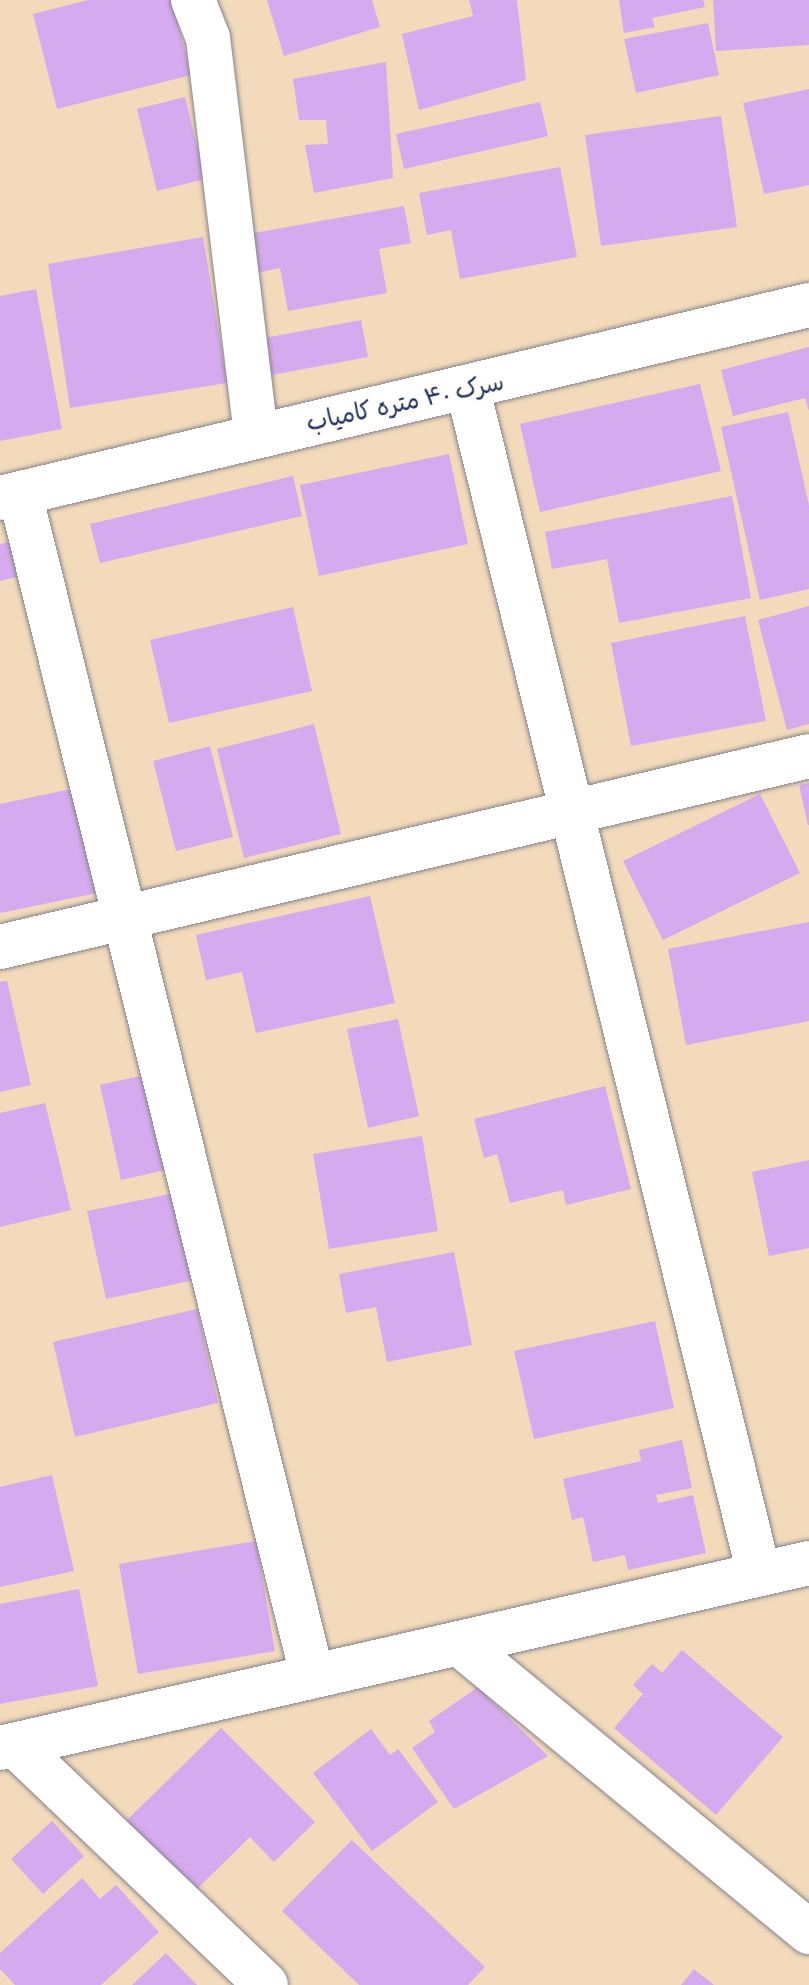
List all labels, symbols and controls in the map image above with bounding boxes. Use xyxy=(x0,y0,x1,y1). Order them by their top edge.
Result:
street label: سرک ۴۰ متره کامیاب xyxy=(304,367,506,437)

